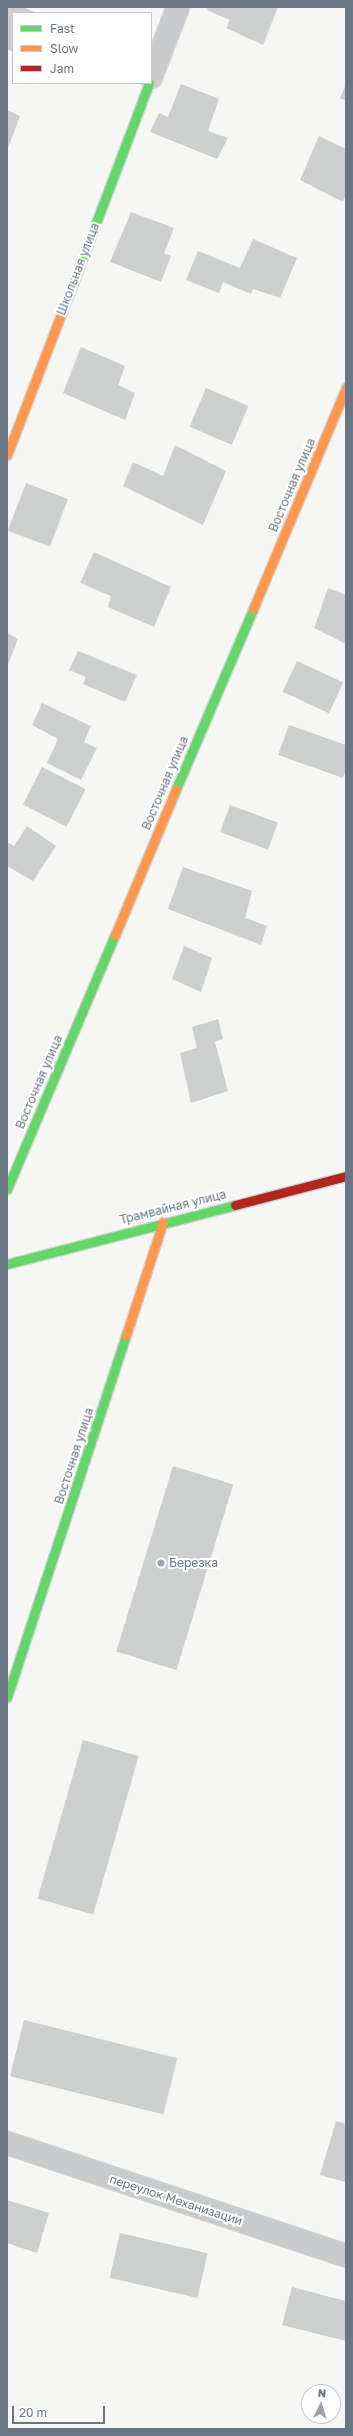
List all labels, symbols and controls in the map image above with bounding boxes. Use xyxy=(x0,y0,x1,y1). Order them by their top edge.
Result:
legend xyxy=(12,12,152,84)
text: Fast xyxy=(50,21,75,36)
text: Slow xyxy=(50,41,78,56)
text: Jam xyxy=(50,61,74,76)
street label: Школьная улица xyxy=(54,221,102,317)
street label: Восточная улица xyxy=(266,436,318,534)
street label: Восточная улица xyxy=(139,734,191,832)
street label: Восточная улица xyxy=(13,1033,65,1131)
street label: Трамвайная улица xyxy=(118,1187,228,1227)
street label: Восточная улица xyxy=(52,1406,96,1506)
place label: Березка xyxy=(169,1556,218,1570)
marker: Березка xyxy=(156,1558,166,1568)
street label: переулок Механизации xyxy=(108,2172,244,2228)
north arrow xyxy=(301,2384,341,2424)
text: N xyxy=(317,2386,327,2399)
scale bar xyxy=(14,2398,107,2424)
text: 20 m xyxy=(19,2405,47,2420)

